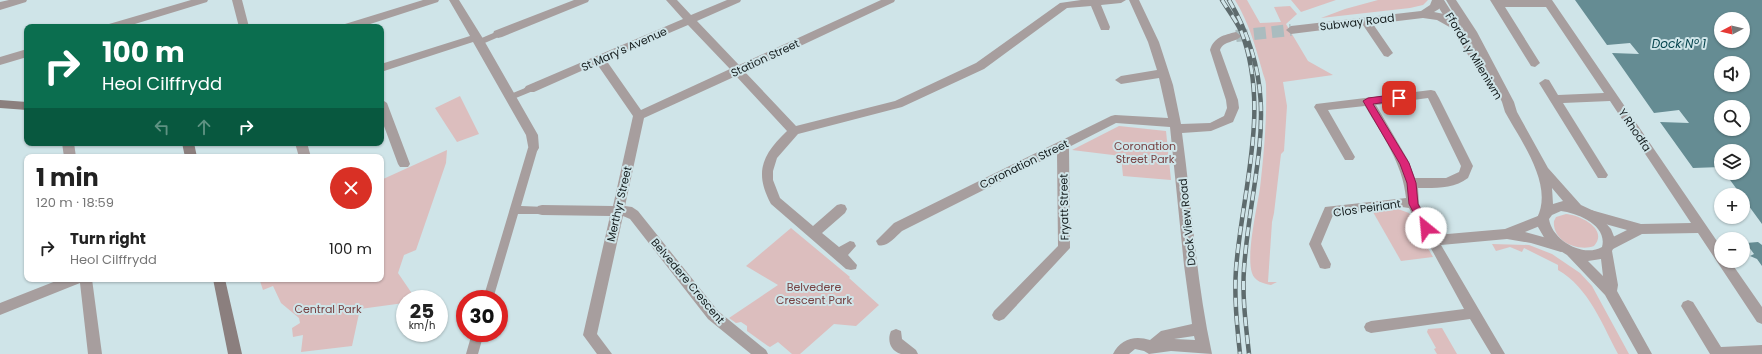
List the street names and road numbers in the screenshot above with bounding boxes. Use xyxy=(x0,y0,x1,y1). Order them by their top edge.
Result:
street label: Subway Road xyxy=(1319,9,1395,35)
street label: Ffordd y Mileniwm xyxy=(1442,9,1506,103)
street label: St Mary's Avenue xyxy=(579,23,670,75)
street label: Station Street xyxy=(728,35,802,81)
street label: Y Rhodfa xyxy=(1615,105,1655,155)
street label: Coronation Street xyxy=(977,136,1071,192)
street label: Merthyr Street xyxy=(603,165,635,243)
street label: Fryatt Street xyxy=(1055,174,1073,240)
street label: Dock View Road xyxy=(1174,178,1200,266)
street label: Clos Peiriant xyxy=(1332,195,1402,221)
street label: Belvedere Crescent xyxy=(647,235,729,327)

